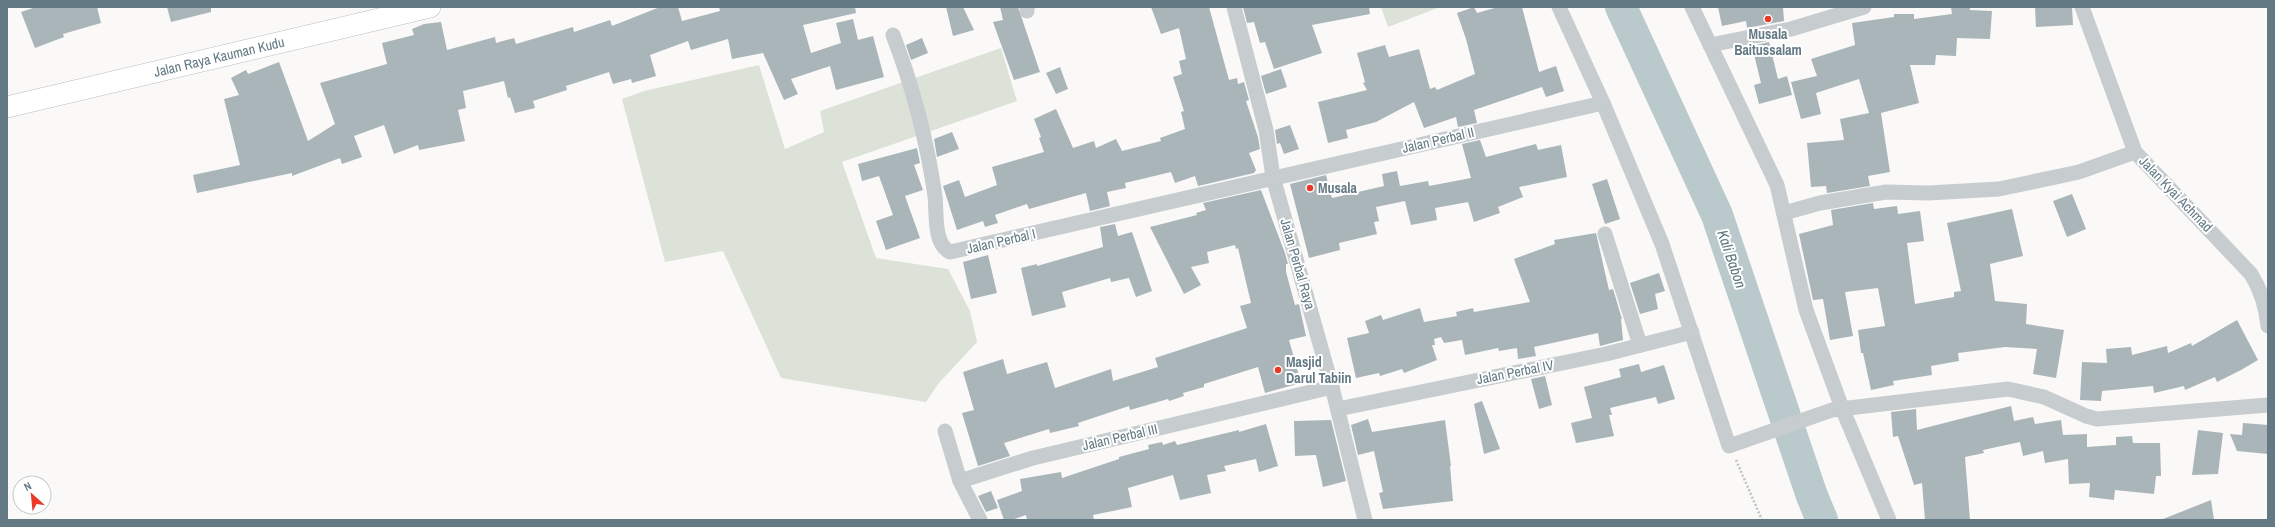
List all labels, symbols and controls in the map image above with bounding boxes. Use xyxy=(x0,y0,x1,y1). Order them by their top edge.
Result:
marker: Musala Baitussalam xyxy=(1763,14,1773,24)
place label: Musala Baitussalam xyxy=(1734,25,1802,59)
street label: Jalan Raya Kauman Kudu xyxy=(152,33,286,81)
street label: Jalan Perbal II xyxy=(1400,123,1476,157)
street label: Jalan Kyai Achmad xyxy=(2135,152,2217,236)
place label: Musala xyxy=(1318,179,1358,197)
marker: Musala xyxy=(1305,183,1315,193)
street label: Jalan Perbal Raya xyxy=(1276,216,1320,312)
street label: Jalan Perbal I xyxy=(965,224,1037,258)
water label: Kali Babon xyxy=(1712,227,1752,291)
place label: Masjid Darul Tabiin xyxy=(1286,353,1352,387)
street label: Jalan Perbal IV xyxy=(1475,356,1555,388)
marker: Masjid Darul Tabiin xyxy=(1273,365,1283,375)
street label: Jalan Perbal III xyxy=(1081,420,1159,454)
north arrow xyxy=(12,475,52,515)
text: N xyxy=(21,478,34,494)

